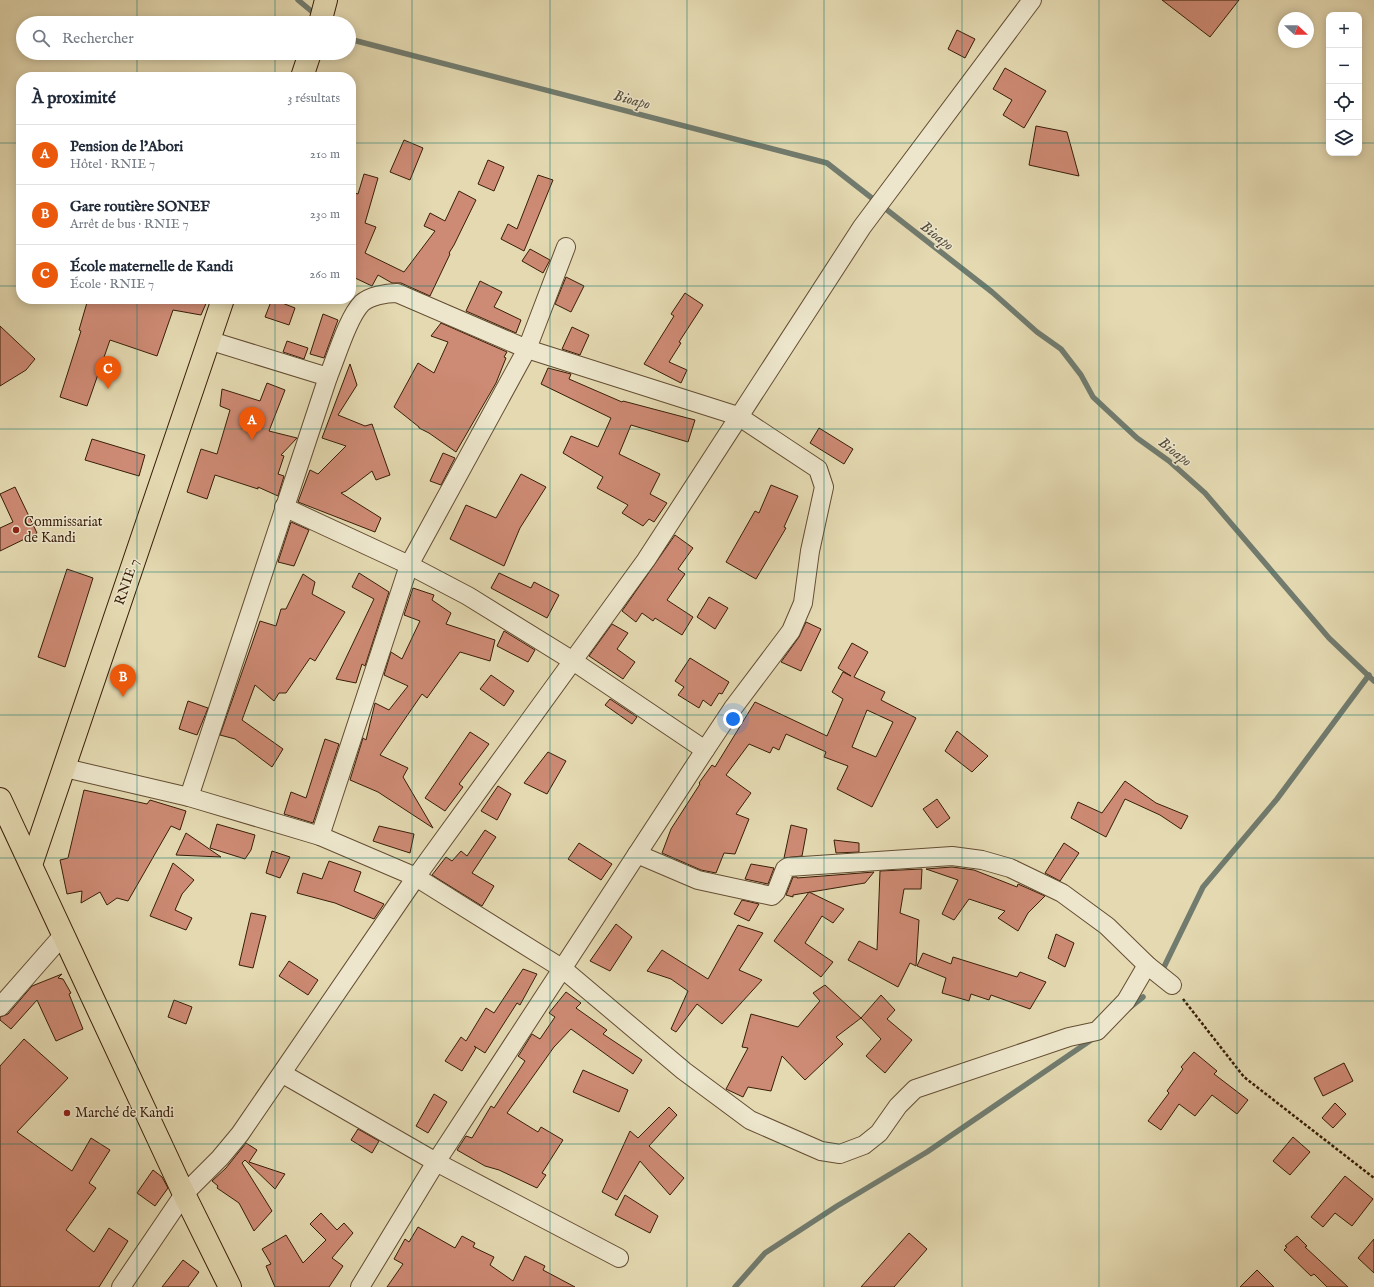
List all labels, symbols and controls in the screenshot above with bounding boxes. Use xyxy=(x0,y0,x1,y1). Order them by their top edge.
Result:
north arrow xyxy=(1278,12,1314,48)
map controls xyxy=(1326,12,1362,156)
button: + xyxy=(1326,12,1362,48)
search box xyxy=(16,16,356,60)
icon: search xyxy=(30,27,52,49)
text: Rechercher xyxy=(62,29,134,48)
button: − xyxy=(1326,48,1362,84)
button: locate xyxy=(1326,84,1362,120)
water label: Bioapo xyxy=(612,86,652,114)
text: À proximité xyxy=(32,88,116,109)
text: 3 résultats xyxy=(288,90,340,107)
button: layers xyxy=(1326,120,1362,156)
text: Pension de l'Abori xyxy=(70,137,183,156)
text: A xyxy=(41,146,49,163)
text: 210 m xyxy=(310,146,340,163)
text: Hôtel · RNIE 7 xyxy=(70,156,155,173)
text: Gare routière SONEF xyxy=(70,197,210,216)
text: B xyxy=(41,206,49,223)
text: 230 m xyxy=(310,206,340,223)
text: Arrêt de bus · RNIE 7 xyxy=(70,216,189,233)
water label: Bioapo xyxy=(916,217,958,255)
text: École maternelle de Kandi xyxy=(70,257,233,276)
text: C xyxy=(40,266,50,283)
text: 260 m xyxy=(309,266,340,283)
text: École · RNIE 7 xyxy=(70,276,154,293)
pin: C xyxy=(95,356,121,389)
pin: A xyxy=(239,407,265,440)
water label: Bioapo xyxy=(1154,433,1196,471)
place label: Commissariat de Kandi xyxy=(24,513,103,547)
marker: Commissariat de Kandi xyxy=(11,525,21,535)
street label: RNIE 7 xyxy=(111,556,143,608)
pin: B xyxy=(110,664,136,697)
your location xyxy=(723,709,743,729)
place label: Marché de Kandi xyxy=(75,1104,174,1122)
marker: Marché de Kandi xyxy=(62,1108,72,1118)

